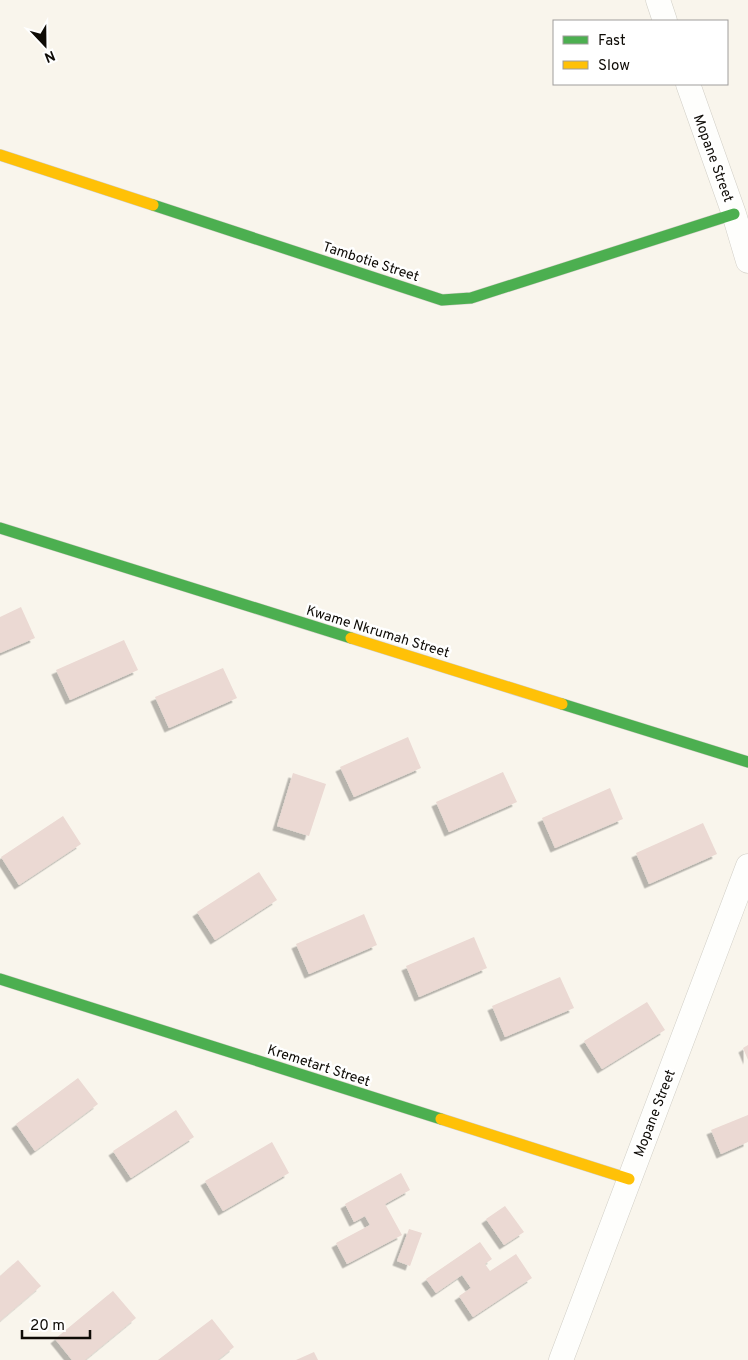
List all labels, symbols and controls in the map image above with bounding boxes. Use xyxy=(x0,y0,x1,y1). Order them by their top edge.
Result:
north arrow xyxy=(20,20,70,70)
legend xyxy=(553,20,728,85)
text: Fast xyxy=(598,32,626,51)
text: N xyxy=(41,46,57,65)
text: Slow xyxy=(598,57,630,76)
street label: Mopane Street xyxy=(689,112,736,205)
street label: Tambotie Street xyxy=(320,239,421,286)
street label: Kwame Nkrumah Street xyxy=(304,603,451,662)
street label: Kremetart Street xyxy=(265,1042,372,1091)
street label: Mopane Street xyxy=(631,1067,680,1160)
scale bar xyxy=(22,1308,90,1340)
text: 20 m xyxy=(30,1317,65,1336)

